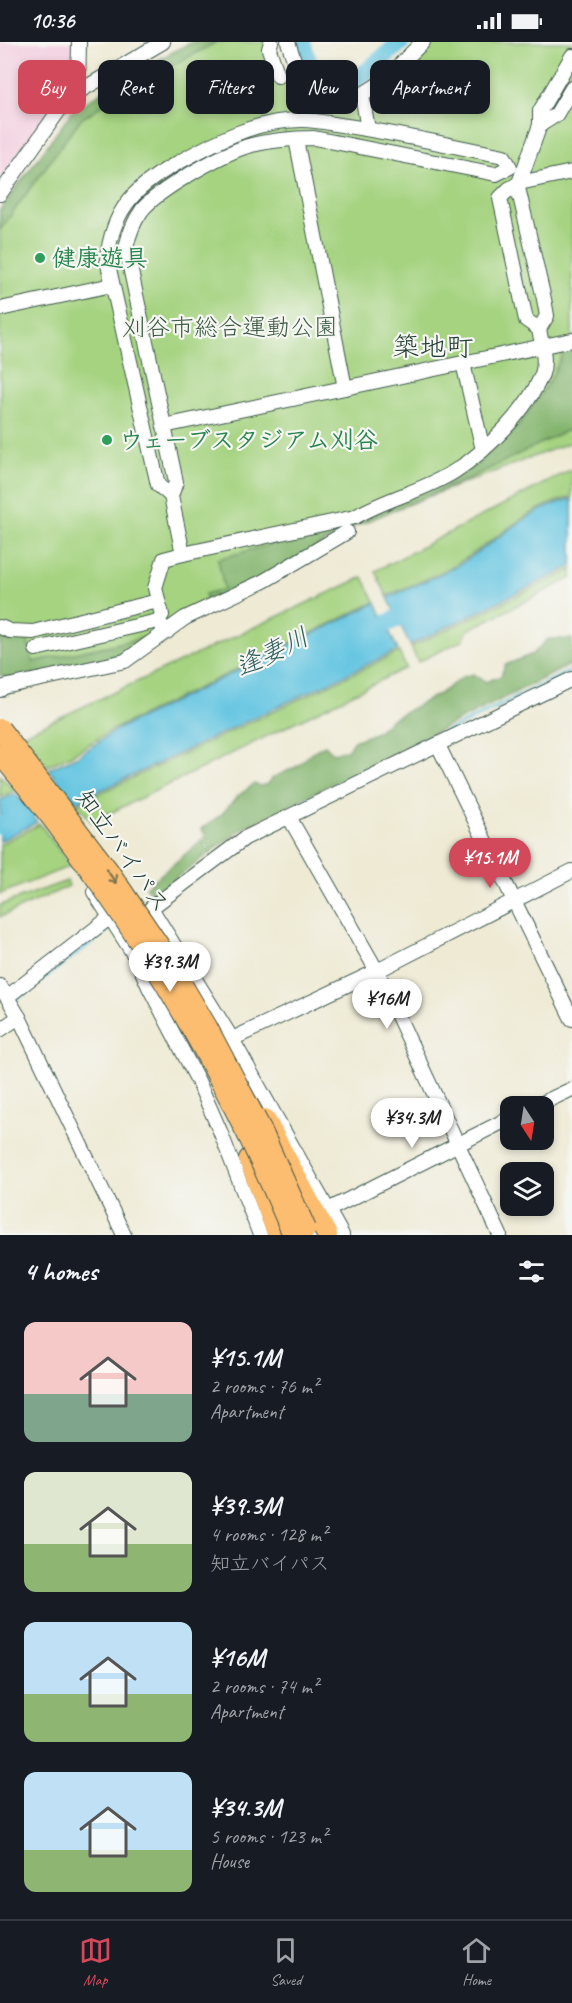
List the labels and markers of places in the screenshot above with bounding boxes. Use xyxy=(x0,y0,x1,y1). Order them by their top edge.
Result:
place label: 健康遊具 xyxy=(52,243,148,273)
marker: 健康遊具 xyxy=(33,251,47,265)
place label: ウェーブスタジアム刈谷 xyxy=(119,425,378,455)
marker: ウェーブスタジアム刈谷 xyxy=(100,433,114,447)
pin: ¥15.1M xyxy=(441,838,539,889)
pin: ¥39.3M xyxy=(121,942,219,993)
pin: ¥16M xyxy=(351,979,423,1030)
pin: ¥34.3M xyxy=(363,1098,461,1149)

